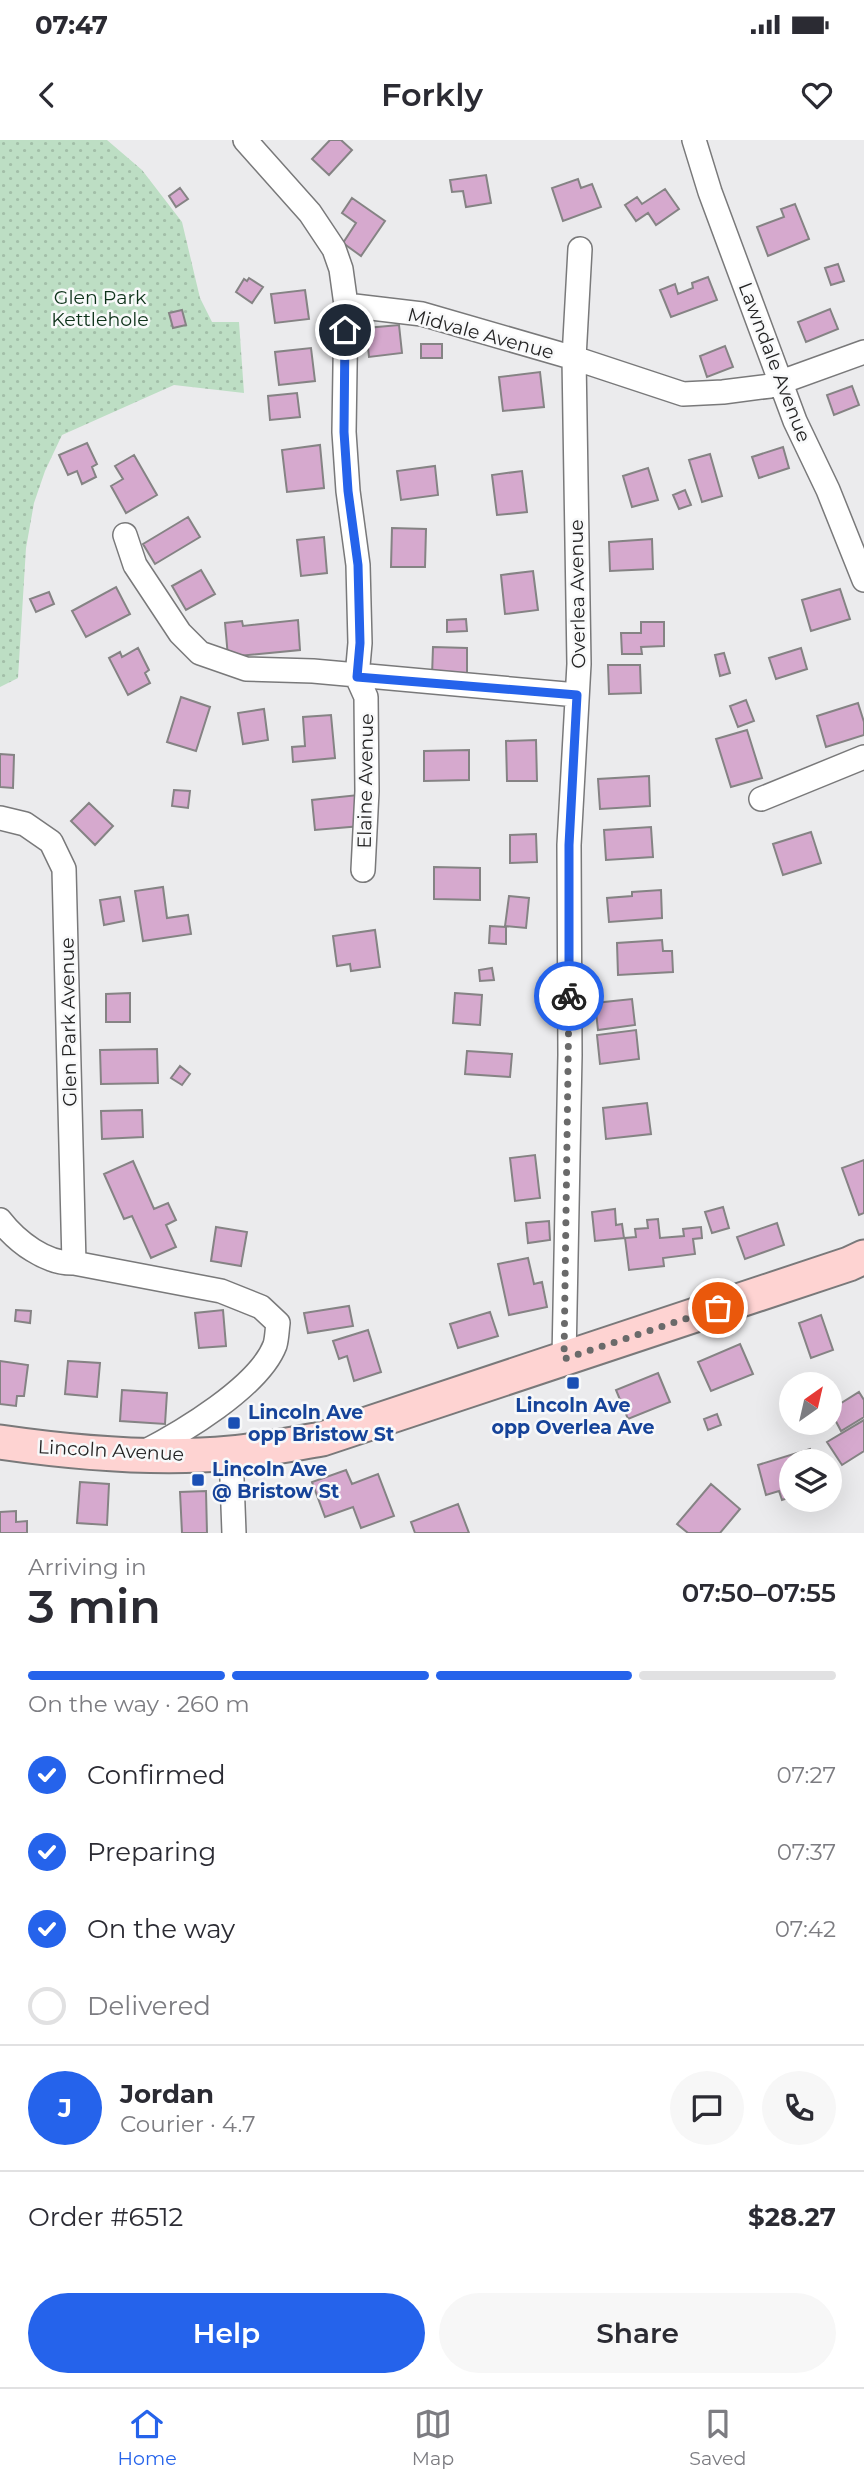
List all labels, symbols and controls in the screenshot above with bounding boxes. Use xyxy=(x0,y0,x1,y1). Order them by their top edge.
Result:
text: 07:47 xyxy=(35,9,108,41)
text: Forkly xyxy=(381,75,483,114)
icon: back xyxy=(28,76,66,114)
icon: heart xyxy=(798,76,836,114)
street label: Lawndale Avenue xyxy=(733,279,816,445)
park label: Glen Park Kettlehole xyxy=(51,286,149,331)
pin xyxy=(315,300,375,360)
street label: Midvale Avenue xyxy=(405,303,557,364)
icon: home xyxy=(326,311,364,349)
street label: Overlea Avenue xyxy=(565,519,590,669)
street label: Elaine Avenue xyxy=(353,713,378,849)
street label: Glen Park Avenue xyxy=(56,937,81,1107)
courier xyxy=(534,961,604,1031)
icon: bike xyxy=(550,977,588,1015)
pin xyxy=(688,1278,748,1338)
icon: bag xyxy=(699,1289,737,1327)
north arrow xyxy=(779,1372,842,1435)
map controls xyxy=(779,1372,842,1512)
marker: Lincoln Ave opp Overlea Ave xyxy=(565,1375,581,1391)
place label: Lincoln Ave opp Overlea Ave xyxy=(492,1394,654,1439)
place label: Lincoln Ave opp Bristow St xyxy=(248,1401,394,1446)
marker: Lincoln Ave opp Bristow St xyxy=(226,1415,242,1431)
street label: Lincoln Avenue xyxy=(37,1435,185,1466)
button: layers xyxy=(779,1449,842,1512)
place label: Lincoln Ave @ Bristow St xyxy=(212,1458,339,1503)
marker: Lincoln Ave @ Bristow St xyxy=(190,1472,206,1488)
text: Arriving in xyxy=(28,1553,147,1581)
text: 07:50–07:55 xyxy=(682,1577,836,1609)
text: 3 min xyxy=(28,1578,161,1635)
text: On the way · 260 m xyxy=(28,1690,250,1718)
icon: check xyxy=(28,1756,66,1794)
text: Confirmed xyxy=(87,1759,226,1791)
text: 07:27 xyxy=(776,1761,836,1789)
icon: check xyxy=(28,1833,66,1871)
text: Preparing xyxy=(87,1836,216,1868)
text: 07:37 xyxy=(777,1838,836,1866)
icon: check xyxy=(28,1910,66,1948)
text: On the way xyxy=(87,1913,235,1945)
text: 07:42 xyxy=(775,1915,836,1943)
text: Delivered xyxy=(87,1990,211,2022)
button: chat xyxy=(670,2071,744,2145)
button: phone xyxy=(762,2071,836,2145)
text: Jordan xyxy=(120,2078,214,2110)
text: J xyxy=(58,2092,72,2124)
text: Courier · 4.7 xyxy=(120,2110,256,2138)
text: Order #6512 xyxy=(28,2201,183,2233)
text: $28.27 xyxy=(748,2201,836,2233)
button: Help xyxy=(28,2293,425,2373)
button: Share xyxy=(439,2293,836,2373)
tab: Home xyxy=(118,2405,177,2470)
tab: Map xyxy=(412,2405,454,2470)
tab: Saved xyxy=(689,2405,746,2470)

